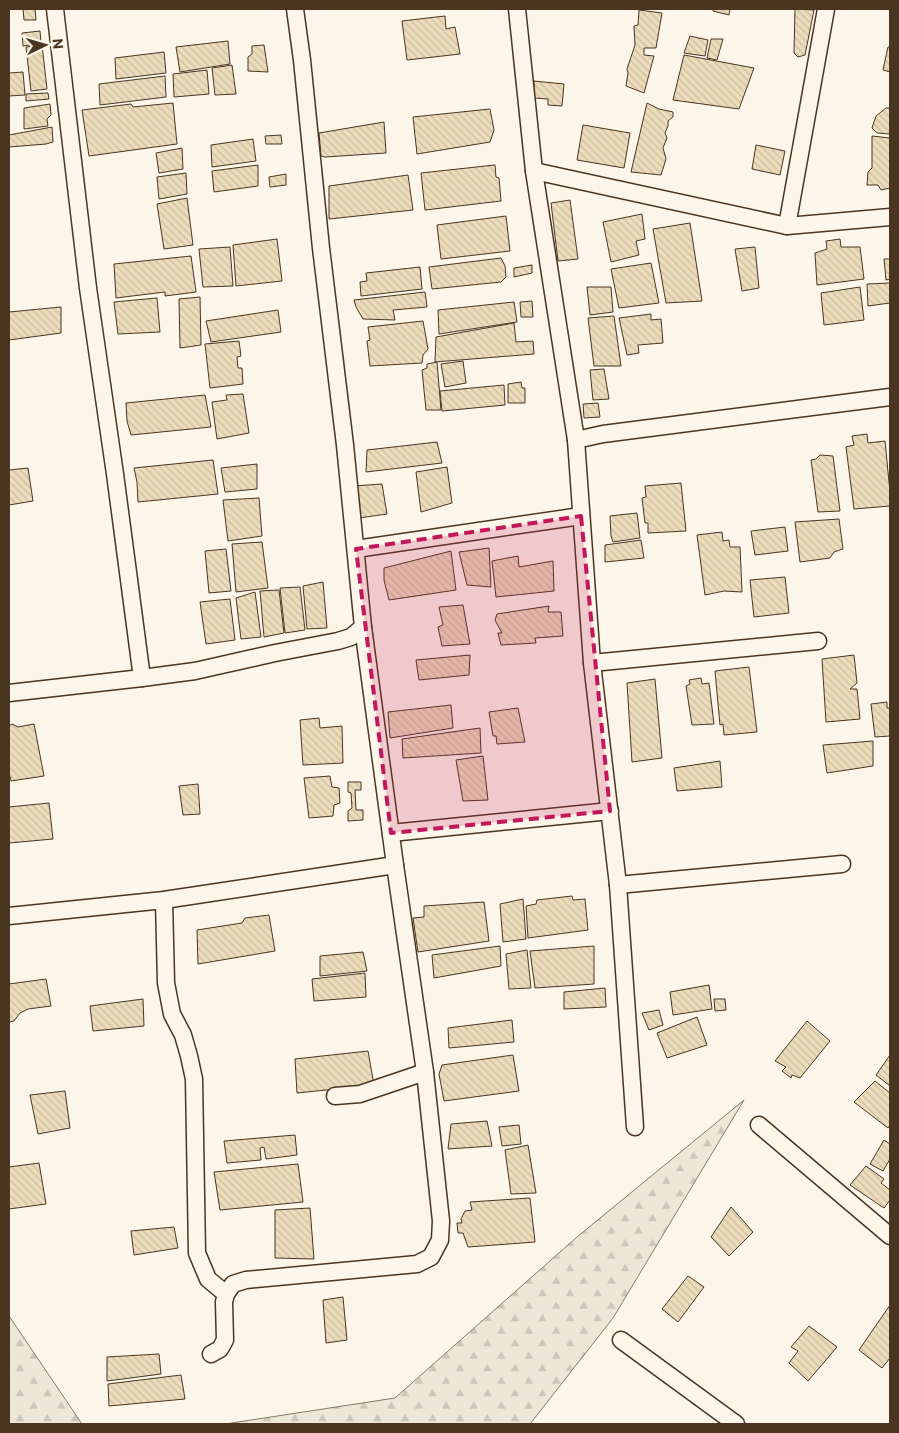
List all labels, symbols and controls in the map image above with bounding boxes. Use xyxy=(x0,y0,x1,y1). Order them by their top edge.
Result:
north arrow xyxy=(20,20,70,70)
text: N xyxy=(50,38,67,50)

